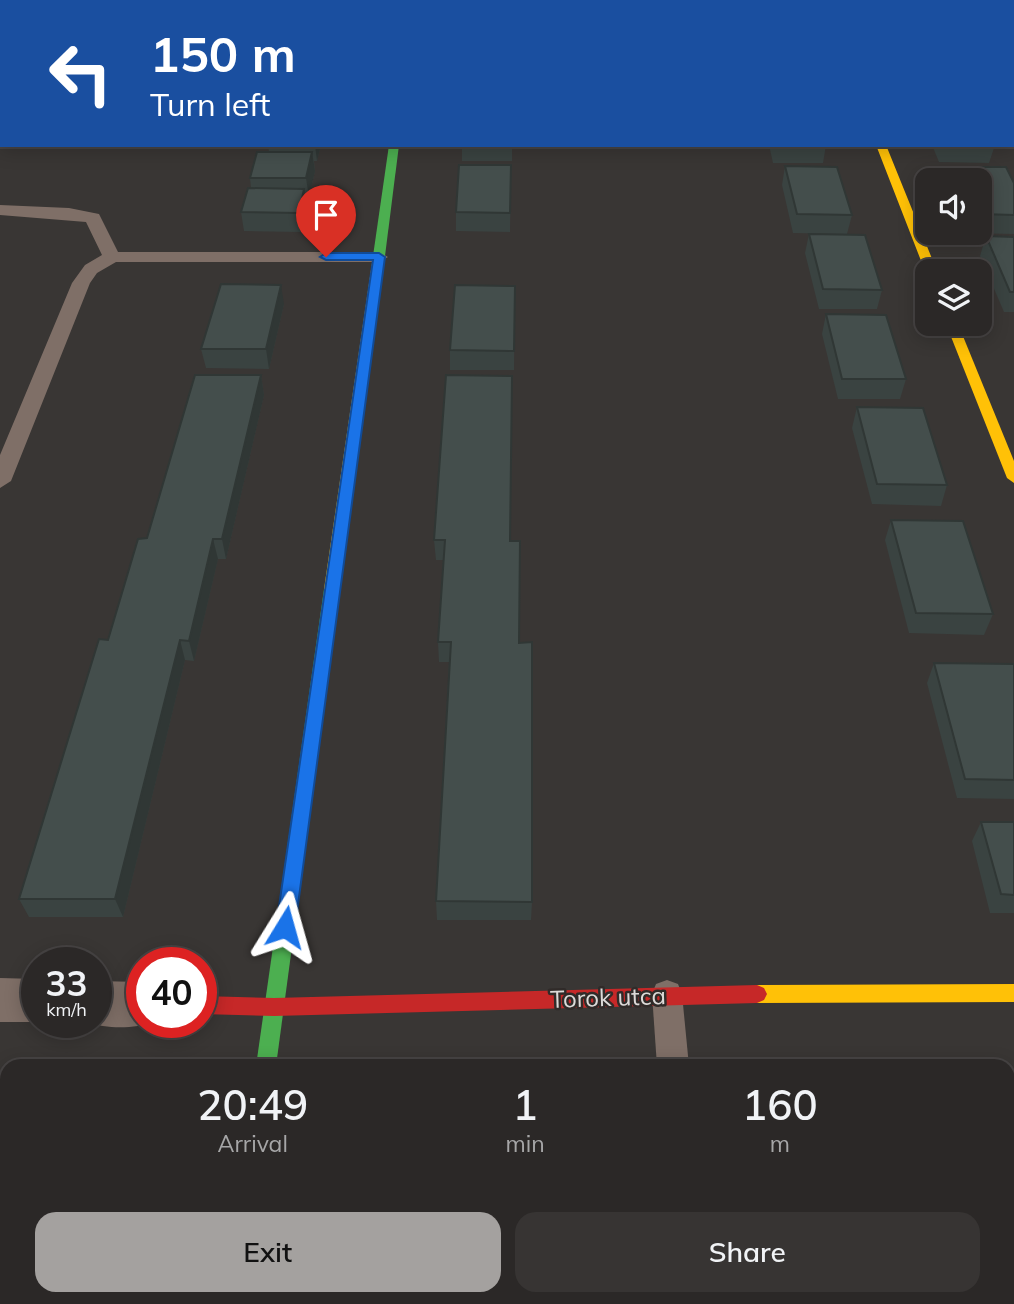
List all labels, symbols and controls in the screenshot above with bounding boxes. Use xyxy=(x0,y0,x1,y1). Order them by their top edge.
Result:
text: 150 m xyxy=(150,23,296,84)
icon: left xyxy=(35,28,126,119)
text: Turn left xyxy=(150,84,270,124)
map controls xyxy=(915,168,992,336)
button: sound xyxy=(915,168,992,245)
pin xyxy=(296,185,356,257)
icon: arrive xyxy=(307,196,345,234)
button: layers xyxy=(915,259,992,336)
position arrow xyxy=(248,890,322,964)
speed limit sign: 40 xyxy=(126,947,217,1038)
text: 33 xyxy=(45,961,88,1005)
street label: Torok utca xyxy=(550,980,666,1014)
text: km/h xyxy=(46,998,87,1021)
text: 20:49 xyxy=(197,1078,308,1131)
text: 1 xyxy=(512,1078,538,1131)
text: 160 xyxy=(742,1078,818,1131)
text: Arrival xyxy=(218,1129,288,1158)
text: min xyxy=(505,1129,545,1158)
text: m xyxy=(770,1129,790,1158)
button: Exit xyxy=(35,1212,501,1292)
button: Share xyxy=(515,1212,980,1292)

